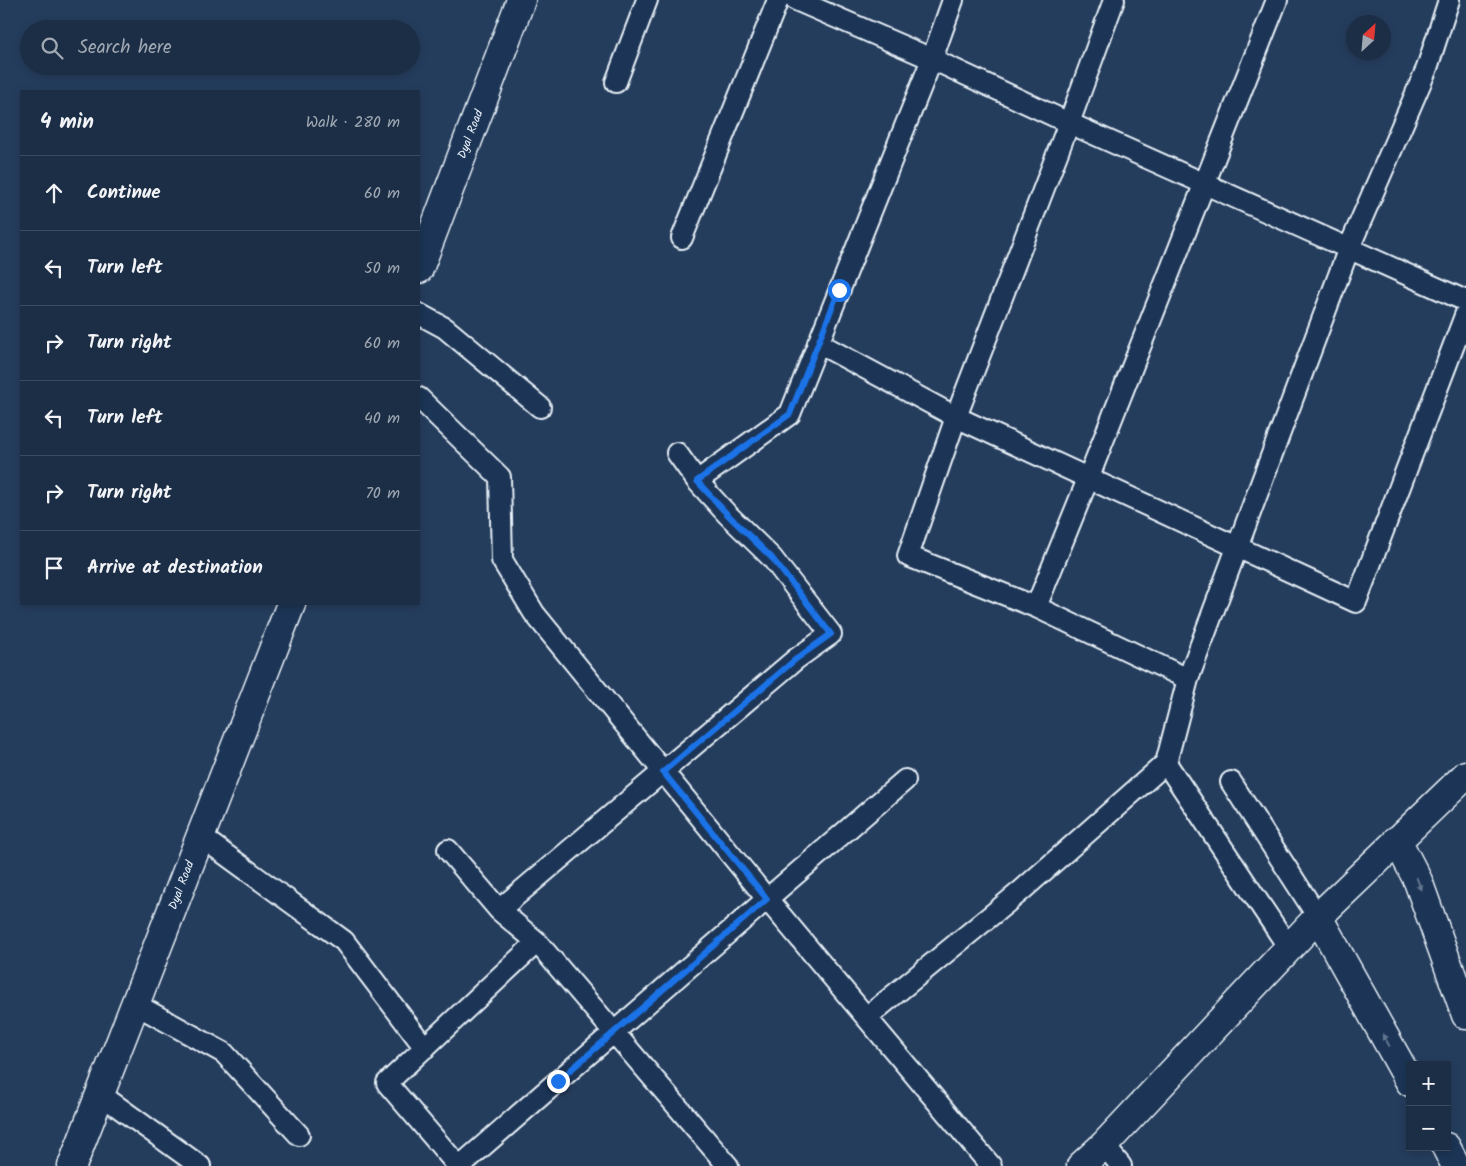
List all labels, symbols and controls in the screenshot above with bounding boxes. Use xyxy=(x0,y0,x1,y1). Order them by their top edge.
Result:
north arrow xyxy=(1346,15,1391,60)
search box xyxy=(20,20,420,75)
text: Search here xyxy=(78,33,172,63)
icon: search xyxy=(38,34,66,62)
text: 4 min xyxy=(40,106,94,139)
street label: Dyal Road xyxy=(452,106,489,161)
text: Walk · 280 m xyxy=(306,110,400,135)
text: Continue xyxy=(87,178,160,208)
icon: ahead xyxy=(40,179,68,207)
text: 60 m xyxy=(364,181,400,206)
text: Turn left xyxy=(87,253,162,283)
icon: left xyxy=(40,254,68,282)
text: 50 m xyxy=(364,256,400,281)
route start xyxy=(828,279,851,302)
text: Turn right xyxy=(87,328,172,358)
icon: right xyxy=(40,329,68,357)
text: 60 m xyxy=(364,331,400,356)
text: Turn left xyxy=(87,403,162,433)
icon: left xyxy=(40,404,68,432)
text: 40 m xyxy=(364,406,400,431)
text: Turn right xyxy=(87,478,172,508)
icon: right xyxy=(40,479,68,507)
text: 70 m xyxy=(365,481,400,506)
text: Arrive at destination xyxy=(87,553,263,583)
icon: arrive xyxy=(40,554,68,582)
street label: Dyal Road xyxy=(163,857,200,912)
one-way arrow xyxy=(1415,877,1423,891)
one-way arrow xyxy=(1382,1032,1390,1047)
map controls xyxy=(1406,1061,1451,1151)
button: + xyxy=(1406,1061,1451,1106)
route end xyxy=(547,1070,570,1093)
button: − xyxy=(1406,1106,1451,1151)

